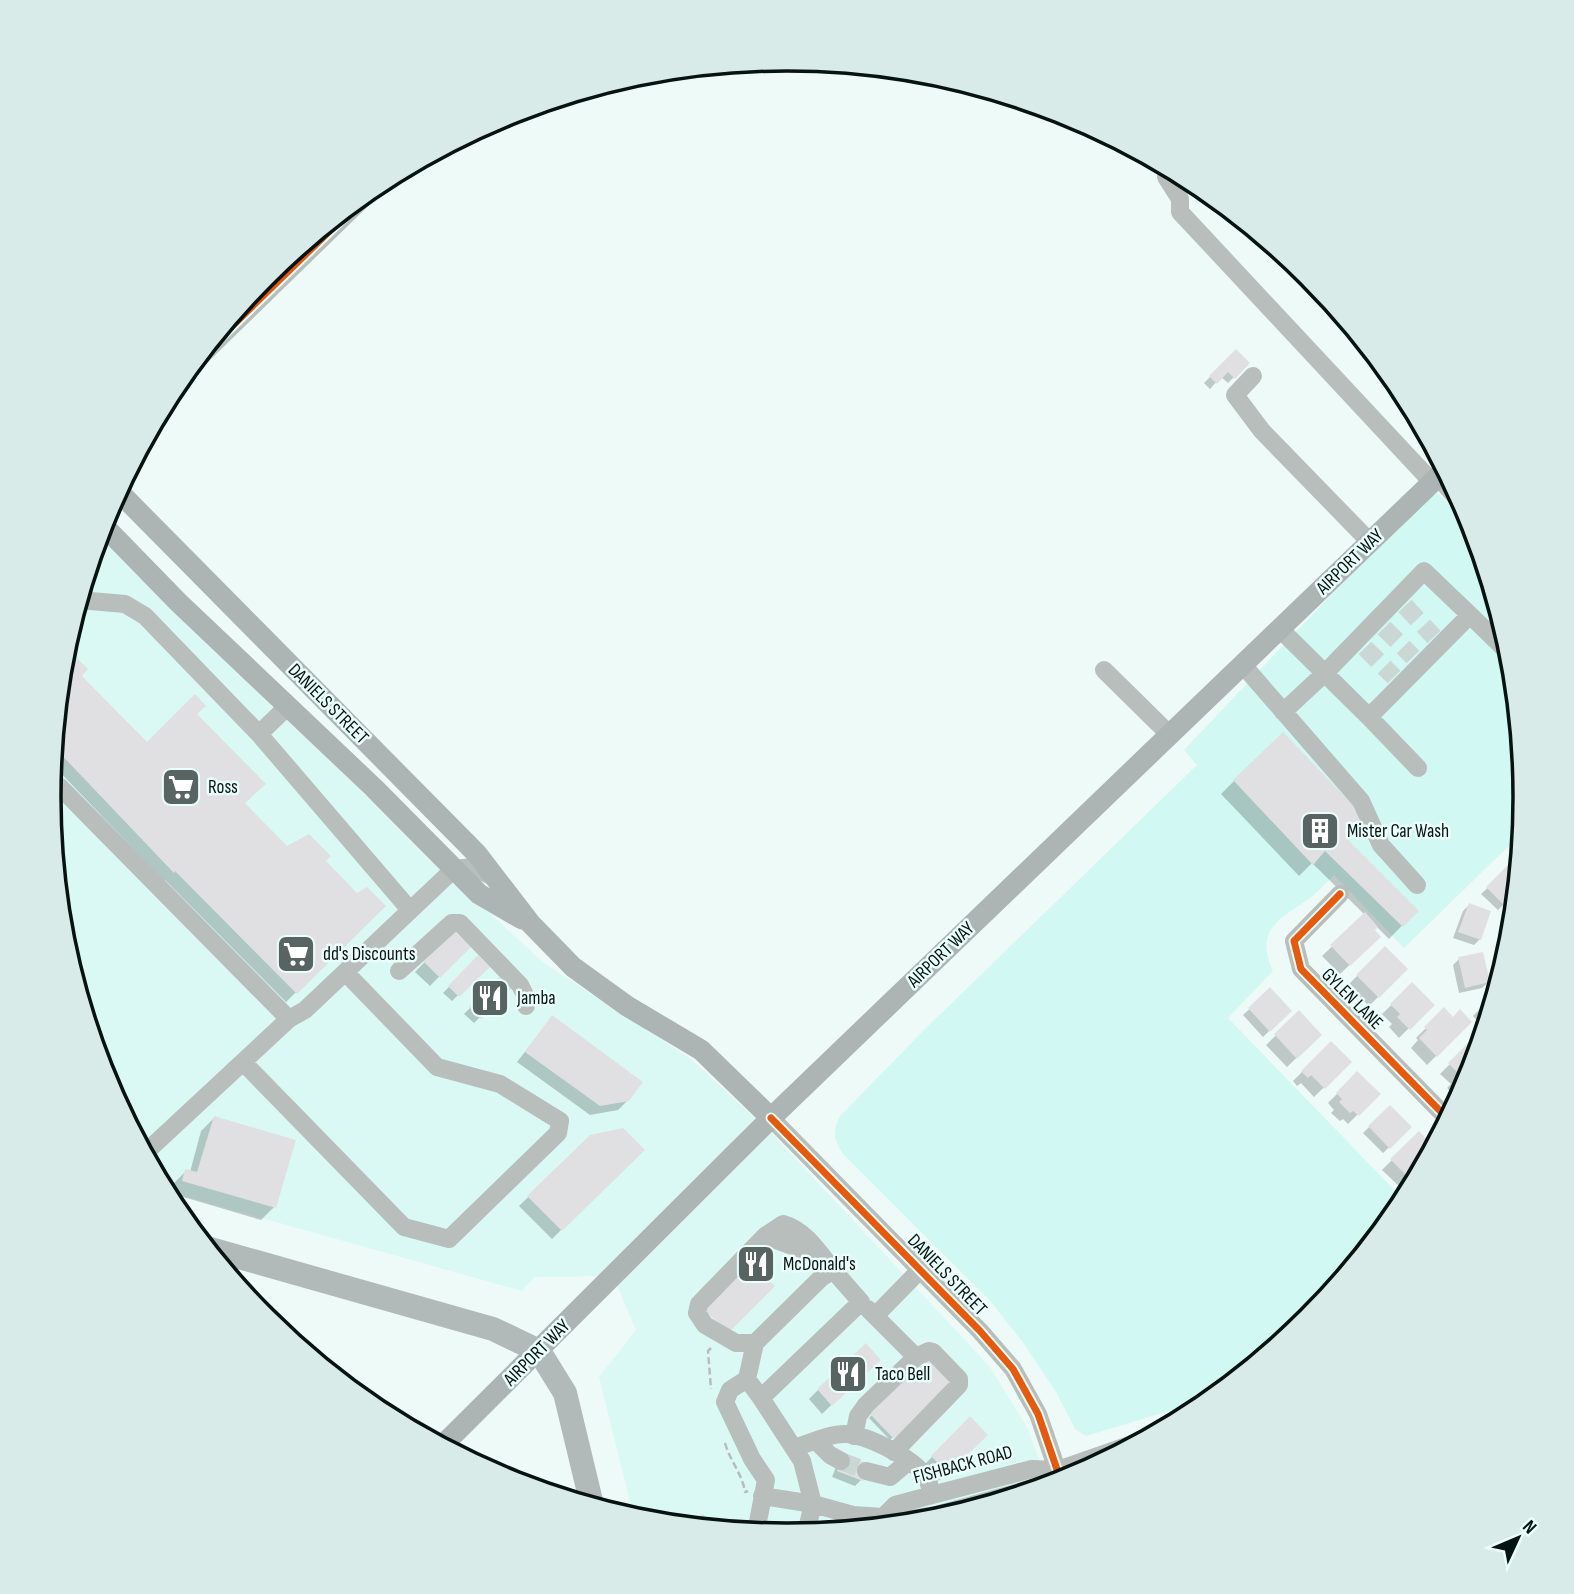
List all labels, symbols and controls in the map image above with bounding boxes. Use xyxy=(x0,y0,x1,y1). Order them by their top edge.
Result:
street label: AIRPORT WAY xyxy=(1311,524,1388,600)
street label: DANIELS STREET xyxy=(283,659,373,749)
supermarket icon: Ross xyxy=(160,766,202,808)
place label: Ross xyxy=(208,776,238,799)
building icon: Mister Car Wash xyxy=(1299,810,1341,852)
place label: Mister Car Wash xyxy=(1347,820,1449,843)
street label: AIRPORT WAY xyxy=(902,917,979,993)
supermarket icon: dd's Discounts xyxy=(275,933,317,975)
place label: dd's Discounts xyxy=(323,943,416,966)
street label: GYLEN LANE xyxy=(1316,963,1388,1035)
restaurant icon: Jamba xyxy=(469,977,511,1019)
place label: Jamba xyxy=(516,987,556,1010)
street label: DANIELS STREET xyxy=(902,1229,992,1321)
restaurant icon: McDonald's xyxy=(735,1243,777,1285)
place label: McDonald's xyxy=(783,1253,856,1276)
street label: AIRPORT WAY xyxy=(498,1315,575,1392)
restaurant icon: Taco Bell xyxy=(827,1353,869,1395)
place label: Taco Bell xyxy=(875,1363,930,1386)
street label: FISHBACK ROAD xyxy=(911,1441,1015,1489)
north arrow xyxy=(1483,1503,1553,1573)
text: N xyxy=(1517,1516,1541,1539)

